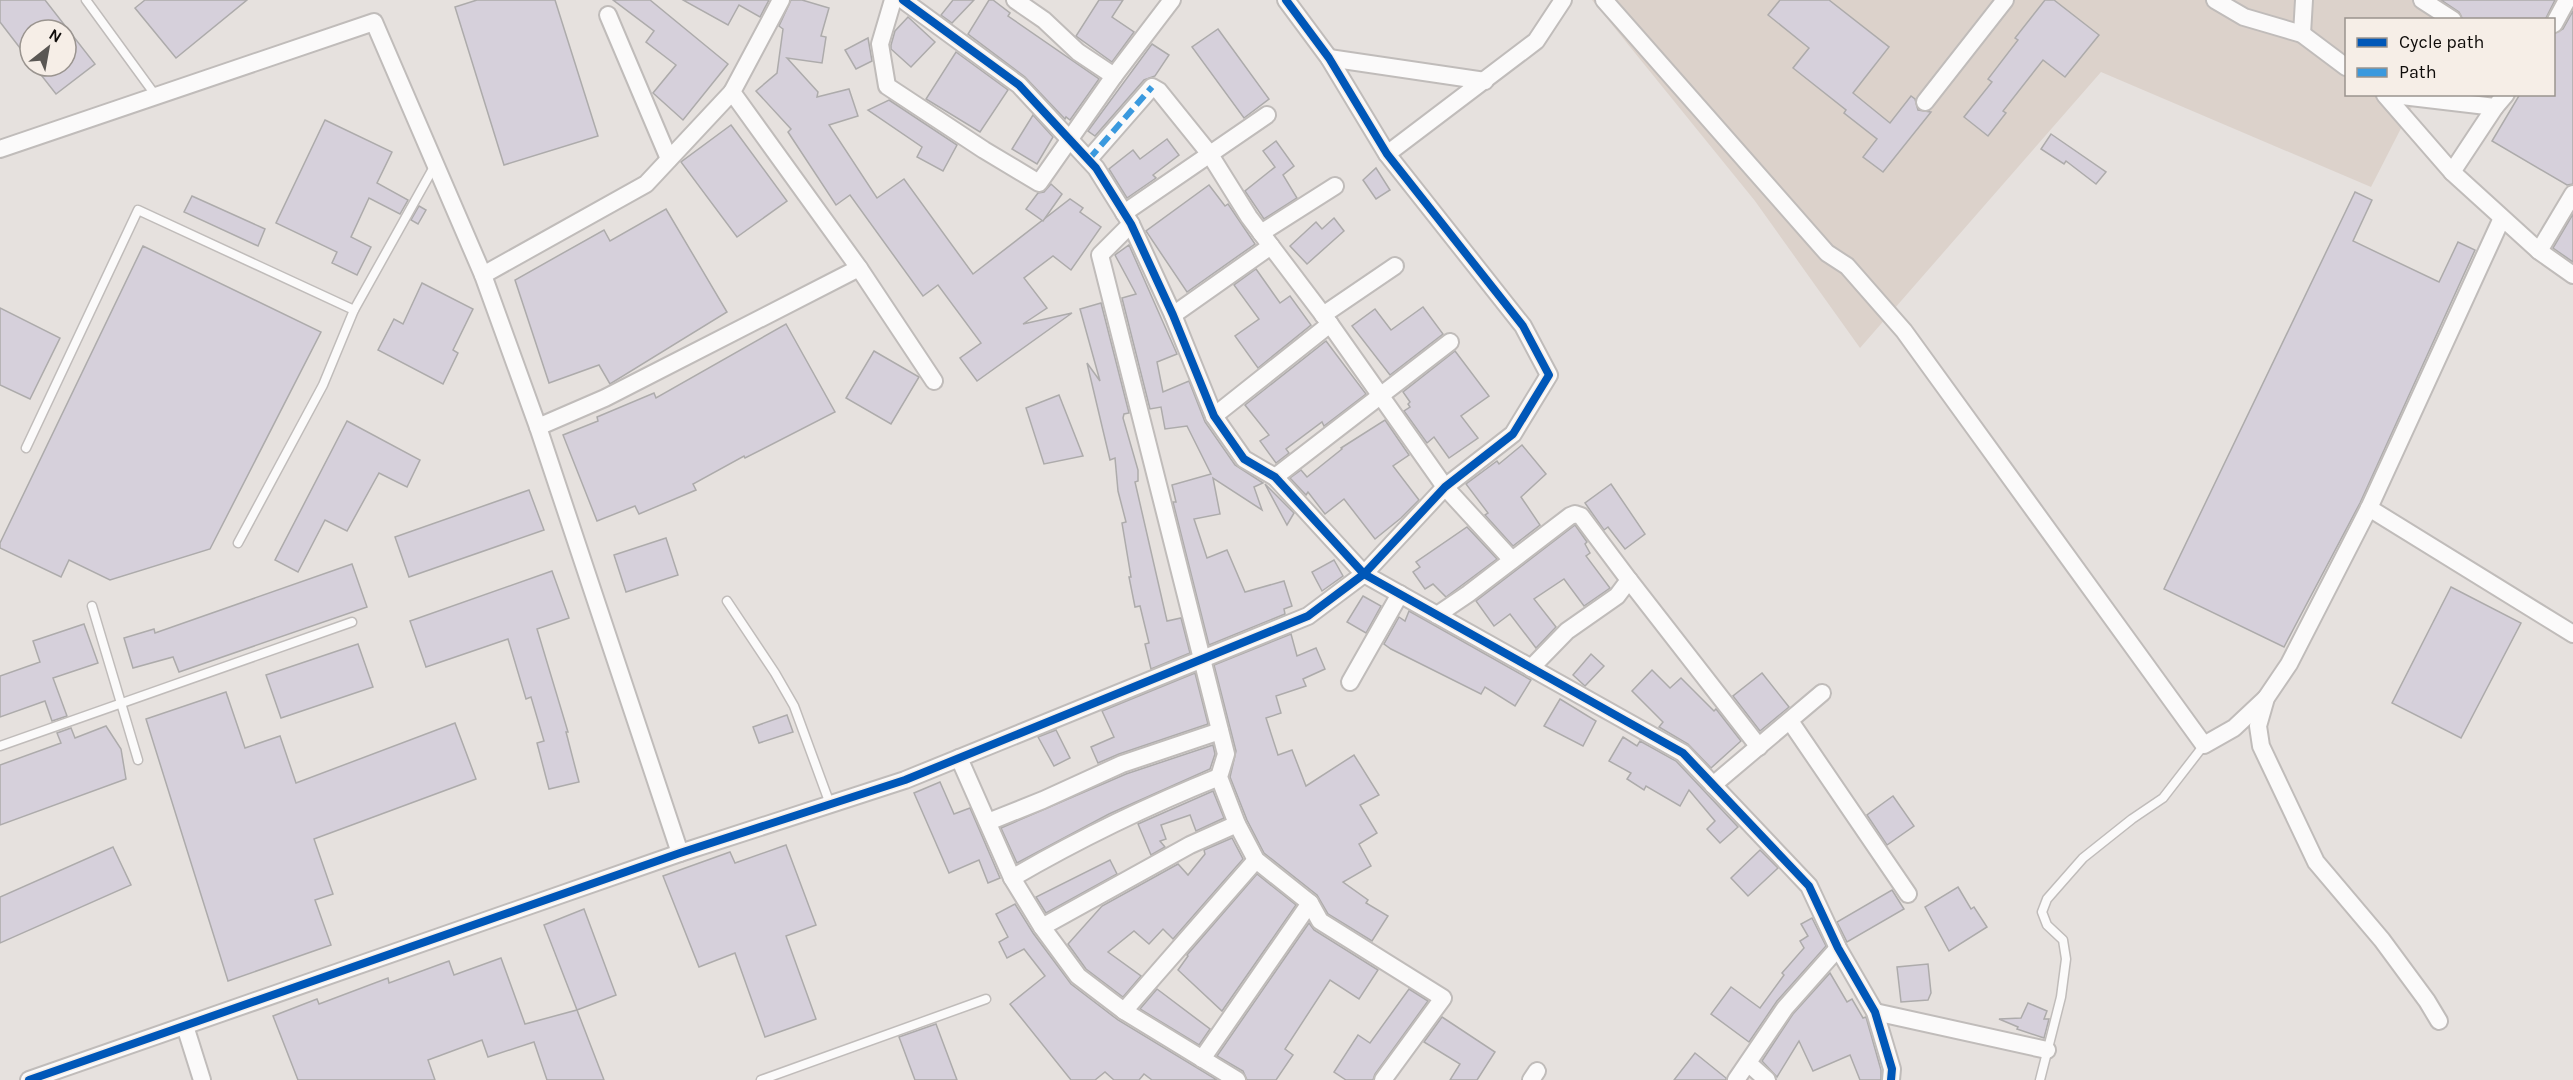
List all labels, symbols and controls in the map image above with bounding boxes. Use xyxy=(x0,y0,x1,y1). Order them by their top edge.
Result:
north arrow xyxy=(18,18,78,78)
legend xyxy=(2345,18,2555,96)
text: N xyxy=(46,24,65,47)
text: Cycle path xyxy=(2399,31,2484,53)
text: Path xyxy=(2399,61,2437,83)

